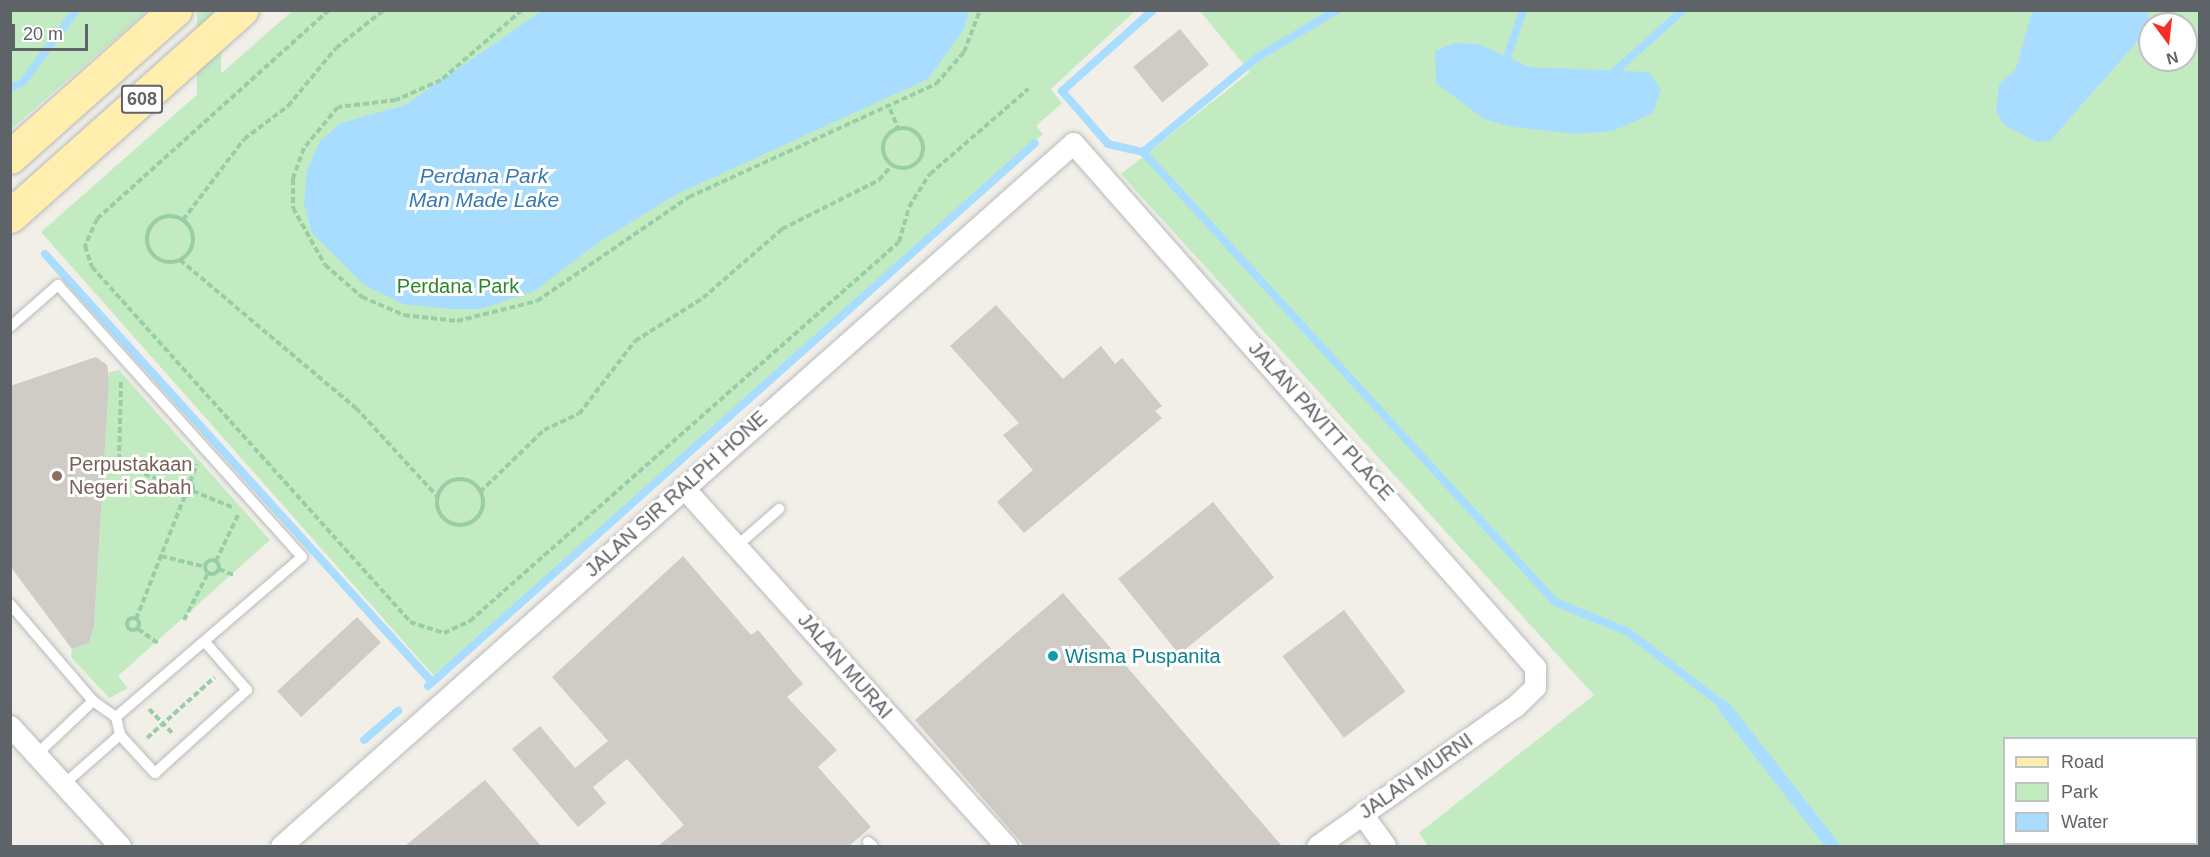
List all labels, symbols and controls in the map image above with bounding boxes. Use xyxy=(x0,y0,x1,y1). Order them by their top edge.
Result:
scale bar xyxy=(15,12,92,50)
north arrow xyxy=(2138,12,2198,72)
text: 20 m xyxy=(23,24,63,44)
text: N xyxy=(2164,48,2180,68)
road number: 608 xyxy=(120,84,164,114)
water label: Perdana Park Man Made Lake xyxy=(409,163,559,213)
park label: Perdana Park xyxy=(397,274,519,298)
street label: JALAN PAVITT PLACE xyxy=(1243,336,1399,506)
street label: JALAN SIR RALPH HONE xyxy=(580,406,772,582)
place label: Perpustakaan Negeri Sabah xyxy=(69,452,192,499)
marker: Perpustakaan Negeri Sabah xyxy=(50,469,64,483)
street label: JALAN MURAI xyxy=(793,608,897,724)
place label: Wisma Puspanita xyxy=(1065,644,1221,668)
marker: Wisma Puspanita xyxy=(1046,649,1060,663)
street label: JALAN MURNI xyxy=(1355,728,1477,824)
legend xyxy=(2003,737,2198,845)
text: Road xyxy=(2061,752,2104,772)
text: Park xyxy=(2061,782,2098,802)
text: Water xyxy=(2061,812,2108,832)

